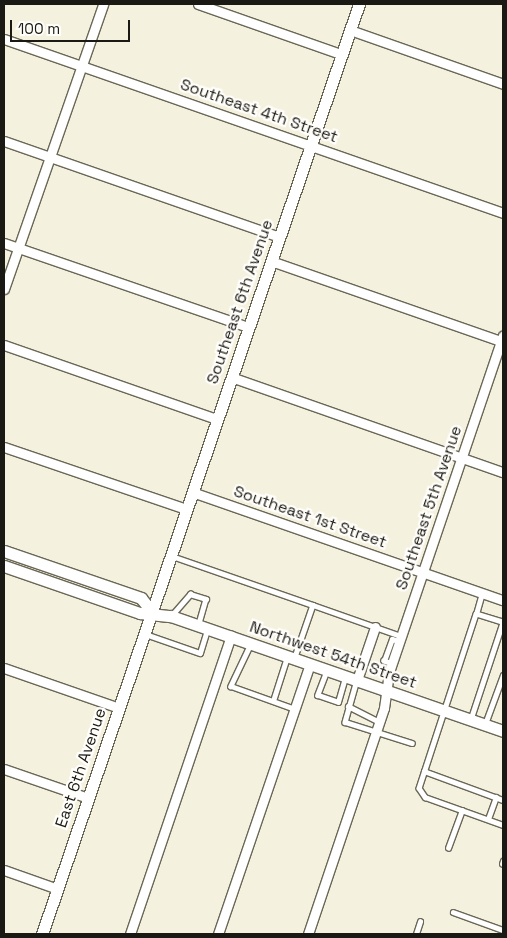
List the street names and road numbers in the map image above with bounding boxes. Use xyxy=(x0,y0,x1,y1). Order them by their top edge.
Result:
street label: Southeast 4th Street xyxy=(178,75,340,147)
street label: Southeast 6th Avenue xyxy=(203,217,277,387)
street label: Southeast 5th Avenue xyxy=(392,423,466,593)
street label: Southeast 1st Street xyxy=(231,482,389,552)
street label: Northwest 54th Street xyxy=(247,617,419,693)
street label: East 6th Avenue xyxy=(52,706,110,830)

